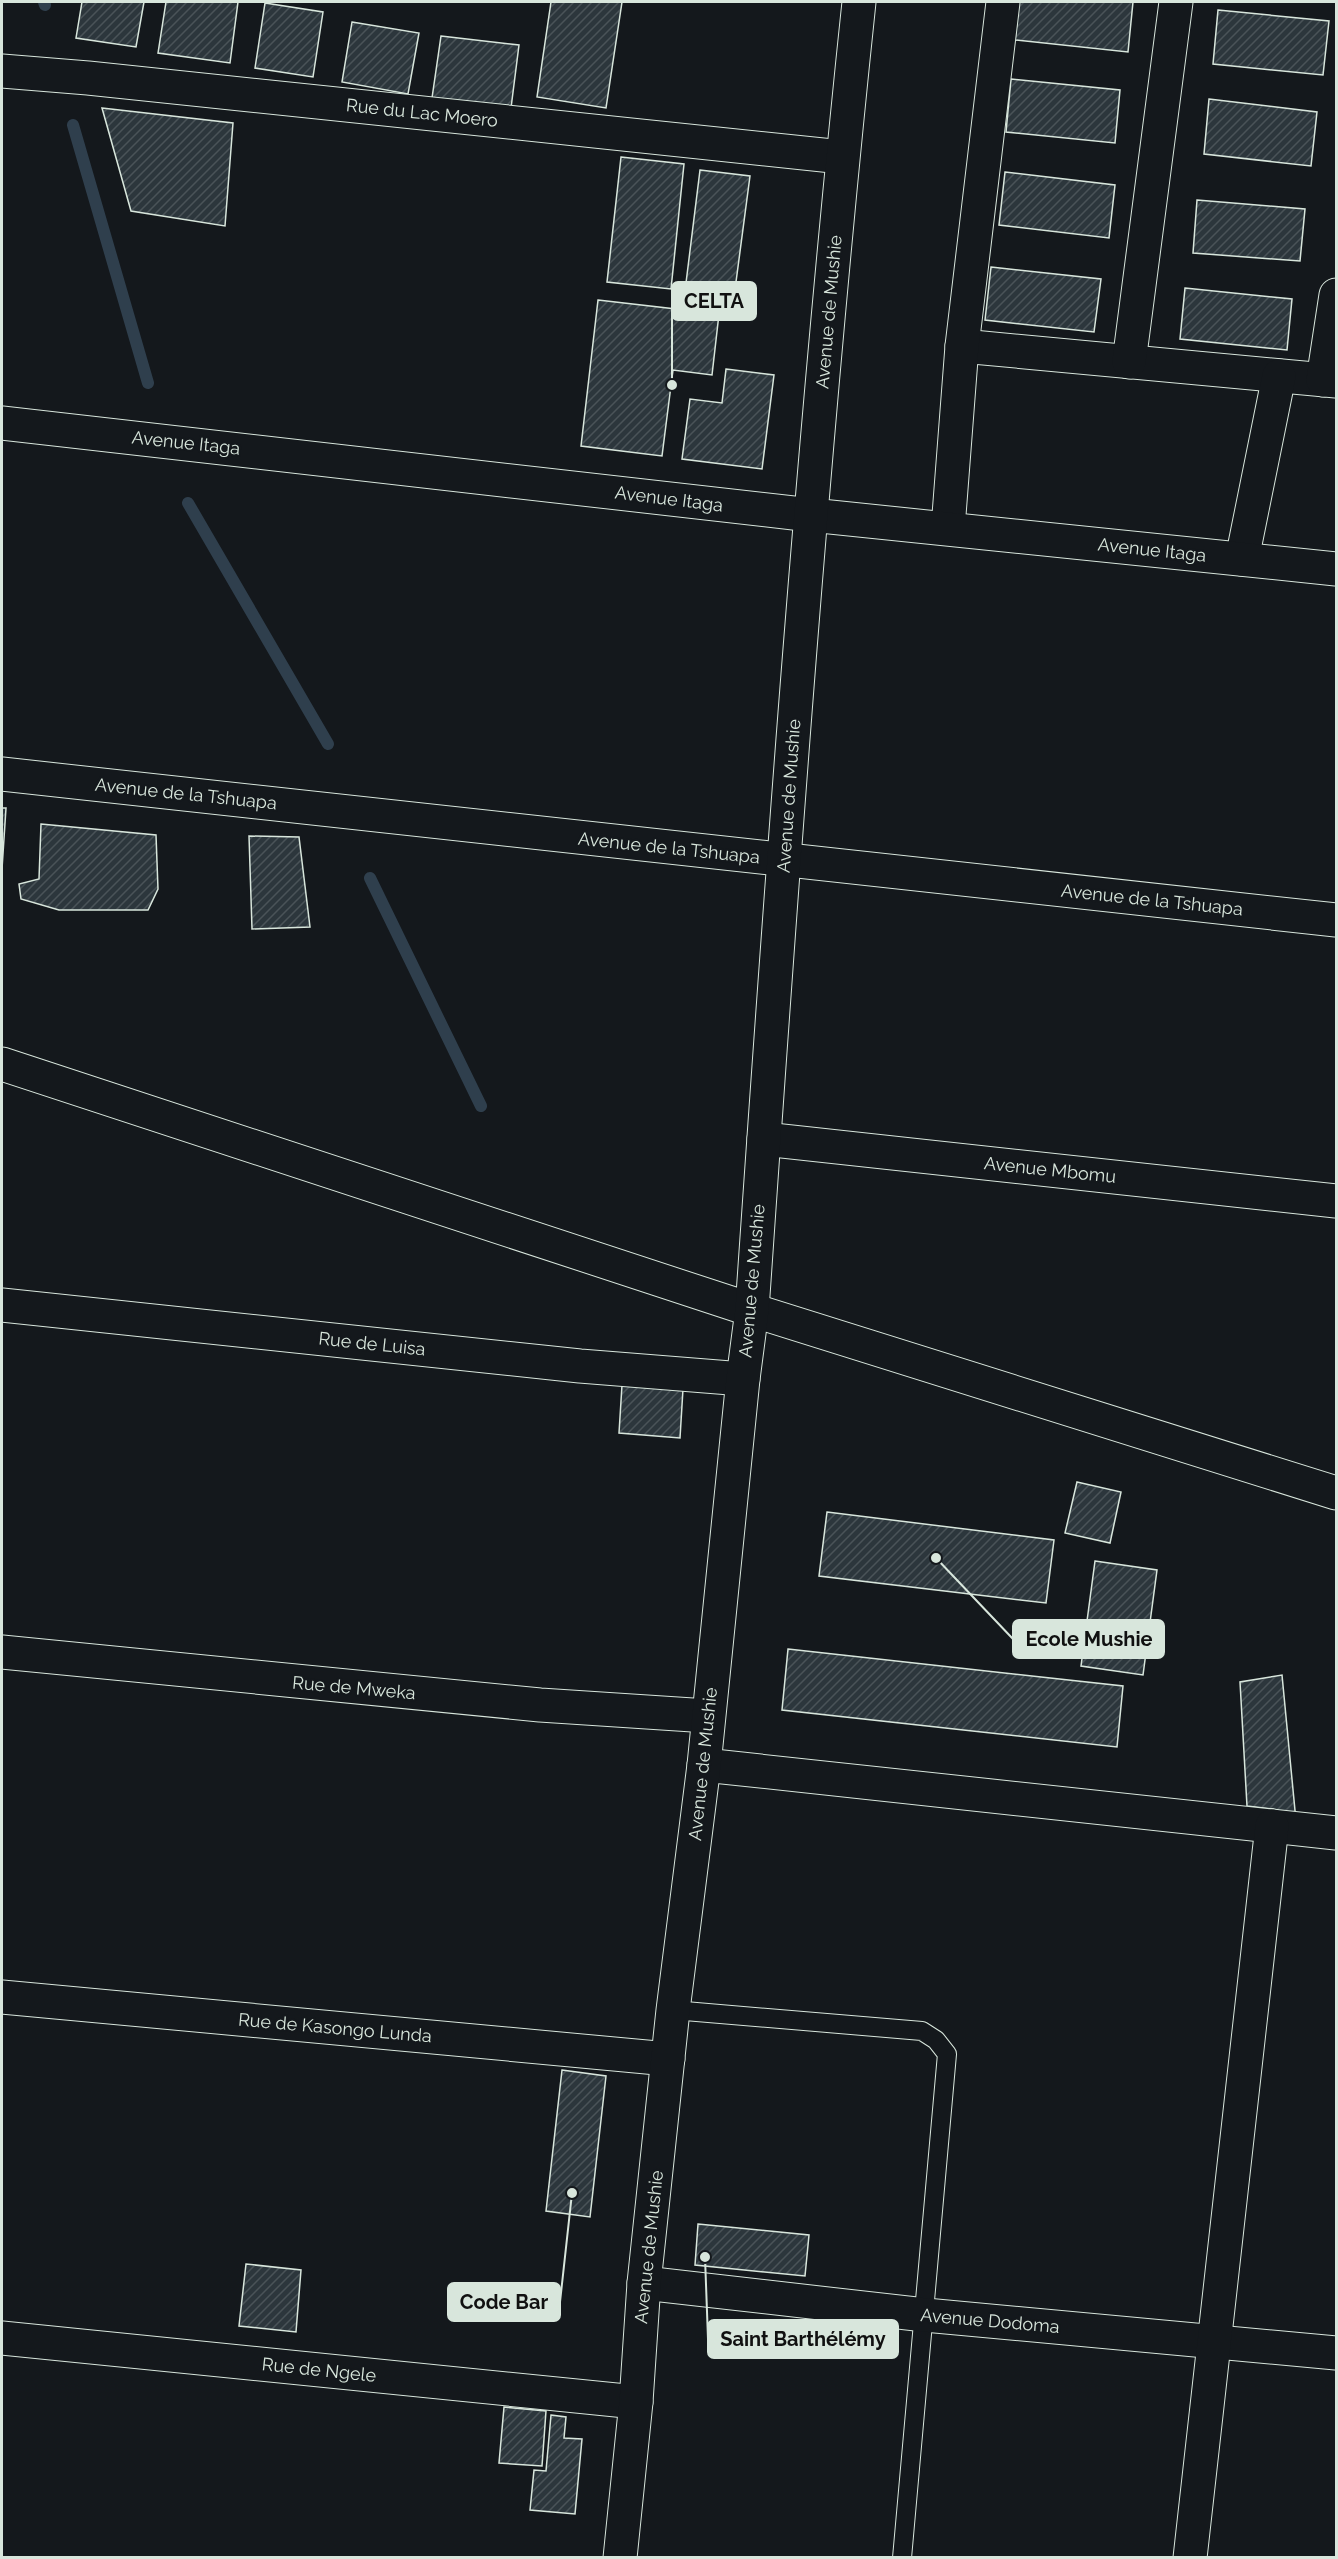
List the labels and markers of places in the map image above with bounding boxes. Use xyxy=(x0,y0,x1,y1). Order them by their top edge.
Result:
callout: CELTA xyxy=(672,282,756,320)
callout: Ecole Mushie xyxy=(1013,1620,1164,1658)
callout: Code Bar xyxy=(448,2283,560,2321)
callout: Saint Barthélémy xyxy=(708,2320,898,2358)

